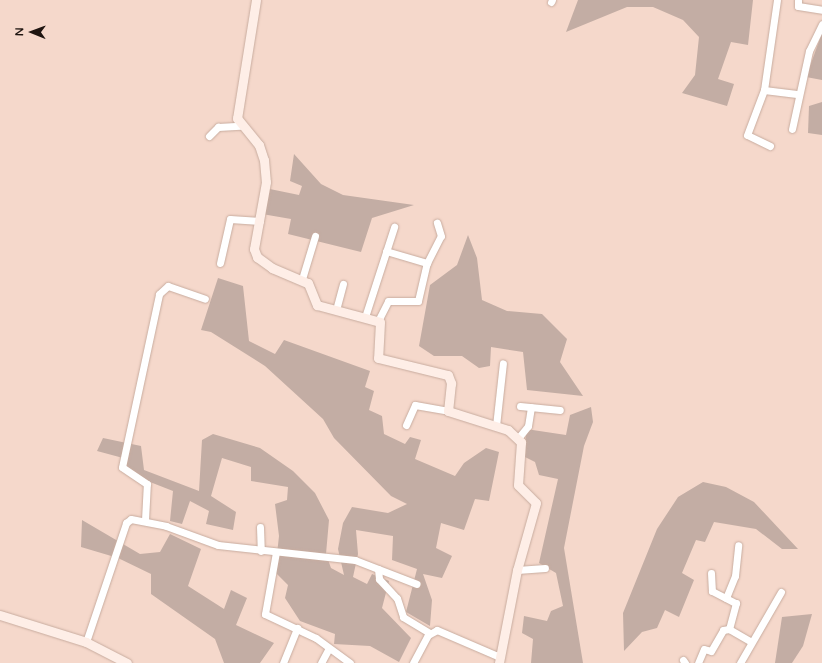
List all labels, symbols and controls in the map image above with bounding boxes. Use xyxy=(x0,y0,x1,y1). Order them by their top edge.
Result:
north arrow xyxy=(12,12,52,52)
text: N xyxy=(13,27,26,36)

